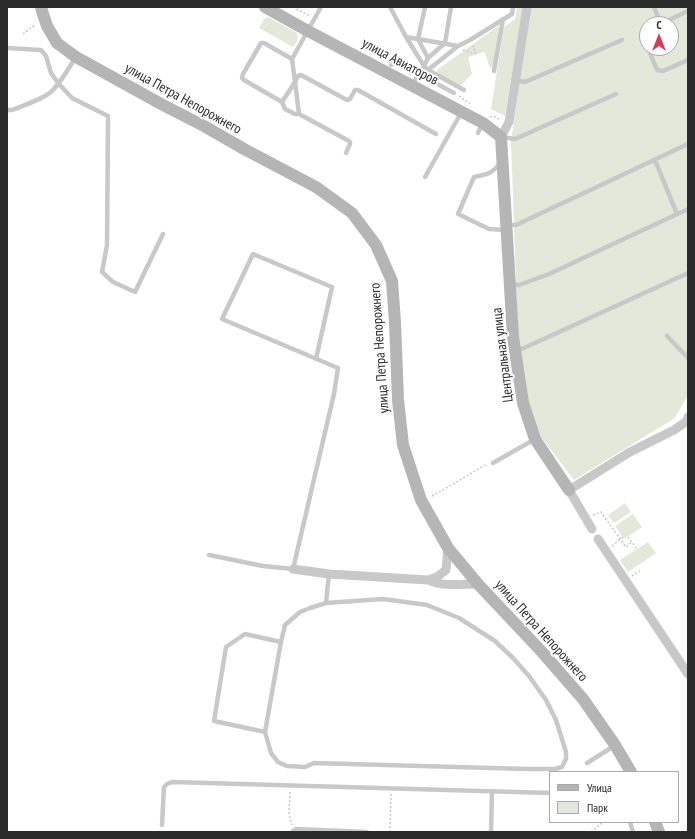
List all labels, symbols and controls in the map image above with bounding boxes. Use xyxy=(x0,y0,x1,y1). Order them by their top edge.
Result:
north arrow xyxy=(639,16,679,56)
text: С xyxy=(656,18,662,32)
street label: улица Авиаторов xyxy=(359,35,441,89)
street label: улица Петра Непорожнего xyxy=(122,60,244,138)
street label: улица Петра Непорожнего xyxy=(367,282,393,414)
street label: Центральная улица xyxy=(489,307,517,403)
street label: улица Петра Непорожнего xyxy=(491,577,591,685)
legend xyxy=(549,771,679,823)
text: Улица xyxy=(587,780,612,795)
text: Парк xyxy=(587,800,608,815)

